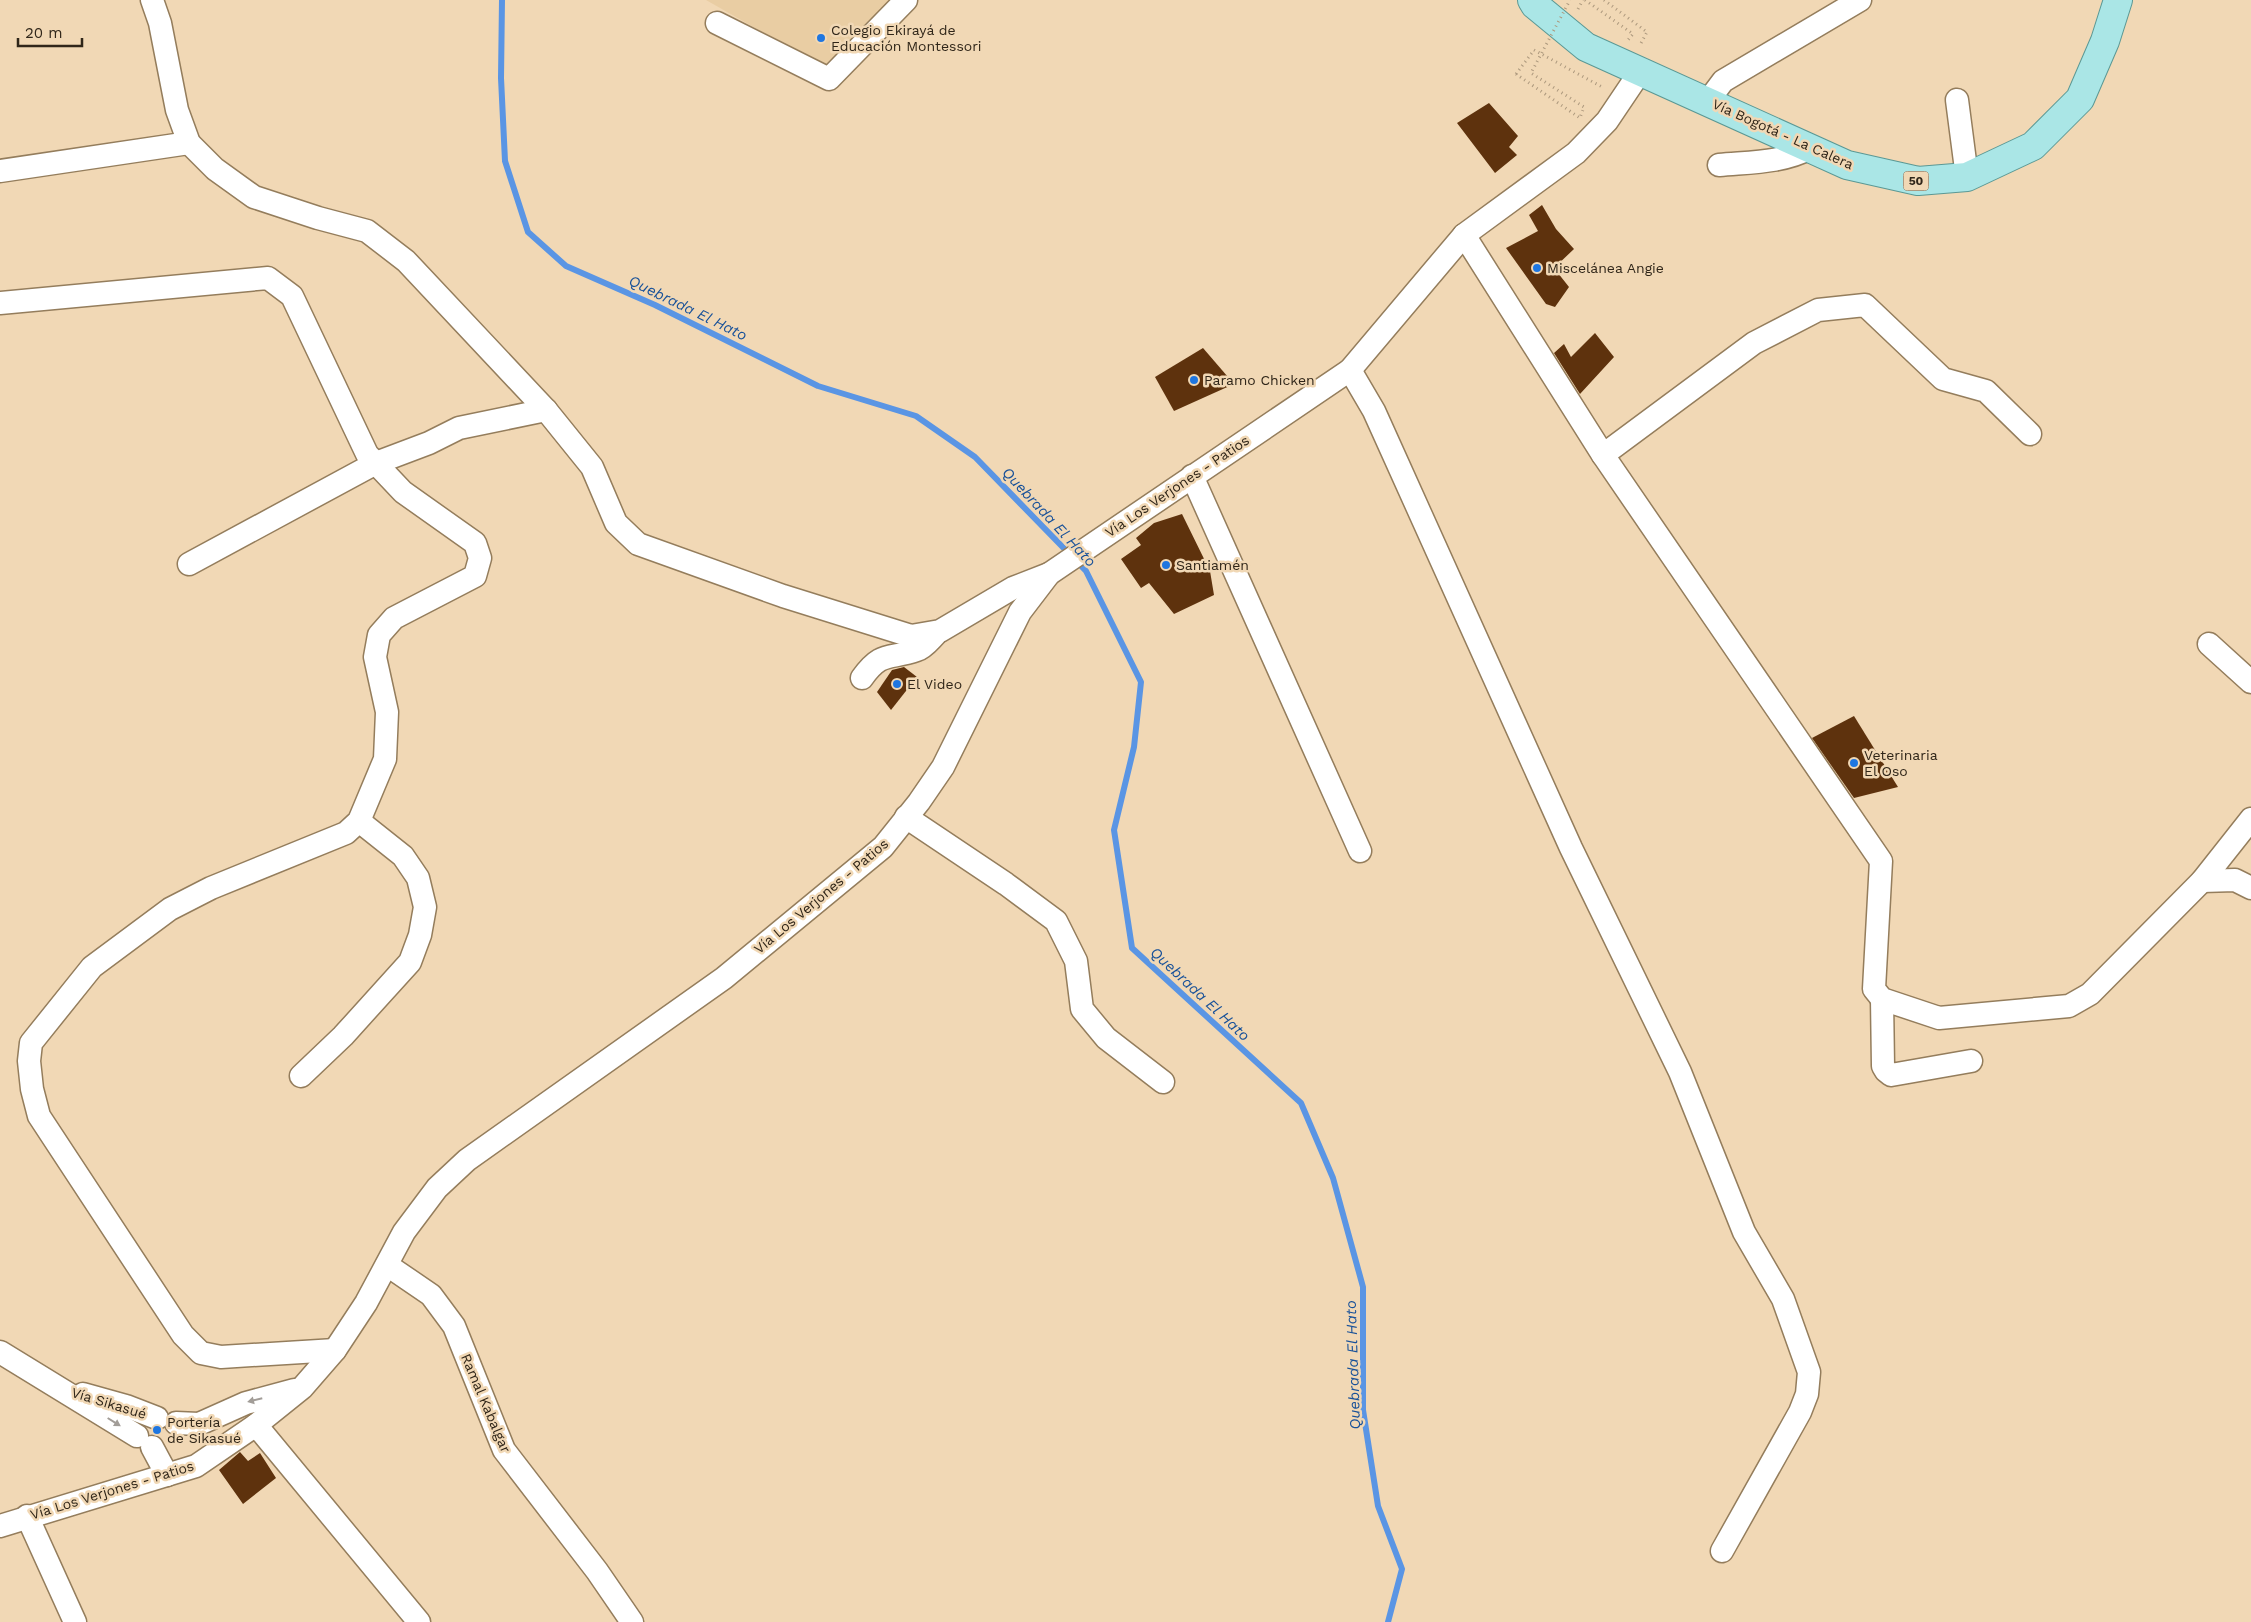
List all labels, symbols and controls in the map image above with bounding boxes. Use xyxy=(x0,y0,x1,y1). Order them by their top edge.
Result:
scale bar xyxy=(18,15,81,47)
place label: Colegio Ekirayá de Educación Montessori xyxy=(831,22,982,54)
text: 20 m xyxy=(25,24,63,42)
marker: Colegio Ekirayá de Educación Montessori xyxy=(815,32,827,44)
street label: Vía Bogotá - La Calera xyxy=(1710,96,1856,172)
road number: 50 xyxy=(1904,172,1928,190)
place label: Miscelánea Angie xyxy=(1547,260,1664,276)
marker: Miscelánea Angie xyxy=(1531,262,1543,274)
water label: Quebrada El Hato xyxy=(626,272,750,345)
place label: Paramo Chicken xyxy=(1204,372,1315,388)
marker: Paramo Chicken xyxy=(1188,374,1200,386)
street label: Vía Los Verjones - Patios xyxy=(1102,432,1252,540)
water label: Quebrada El Hato xyxy=(998,463,1100,571)
place label: Santiamén xyxy=(1176,557,1249,573)
marker: Santiamén xyxy=(1160,559,1172,571)
place label: El Video xyxy=(907,676,962,692)
marker: El Video xyxy=(891,678,903,690)
place label: Veterinaria El Oso xyxy=(1864,747,1938,779)
marker: Veterinaria El Oso xyxy=(1848,757,1860,769)
street label: Vía Los Verjones - Patios xyxy=(751,835,891,957)
water label: Quebrada El Hato xyxy=(1146,943,1254,1045)
water label: Quebrada El Hato xyxy=(1342,1300,1364,1430)
street label: Ramal Kabalgar xyxy=(458,1351,514,1455)
street label: Vía Sikasué xyxy=(70,1384,148,1422)
one-way arrow xyxy=(248,1396,263,1404)
place label: Portería de Sikasué xyxy=(167,1414,241,1446)
one-way arrow xyxy=(107,1417,120,1426)
marker: Portería de Sikasué xyxy=(151,1424,163,1436)
street label: Vía Los Verjones - Patios xyxy=(28,1457,196,1523)

